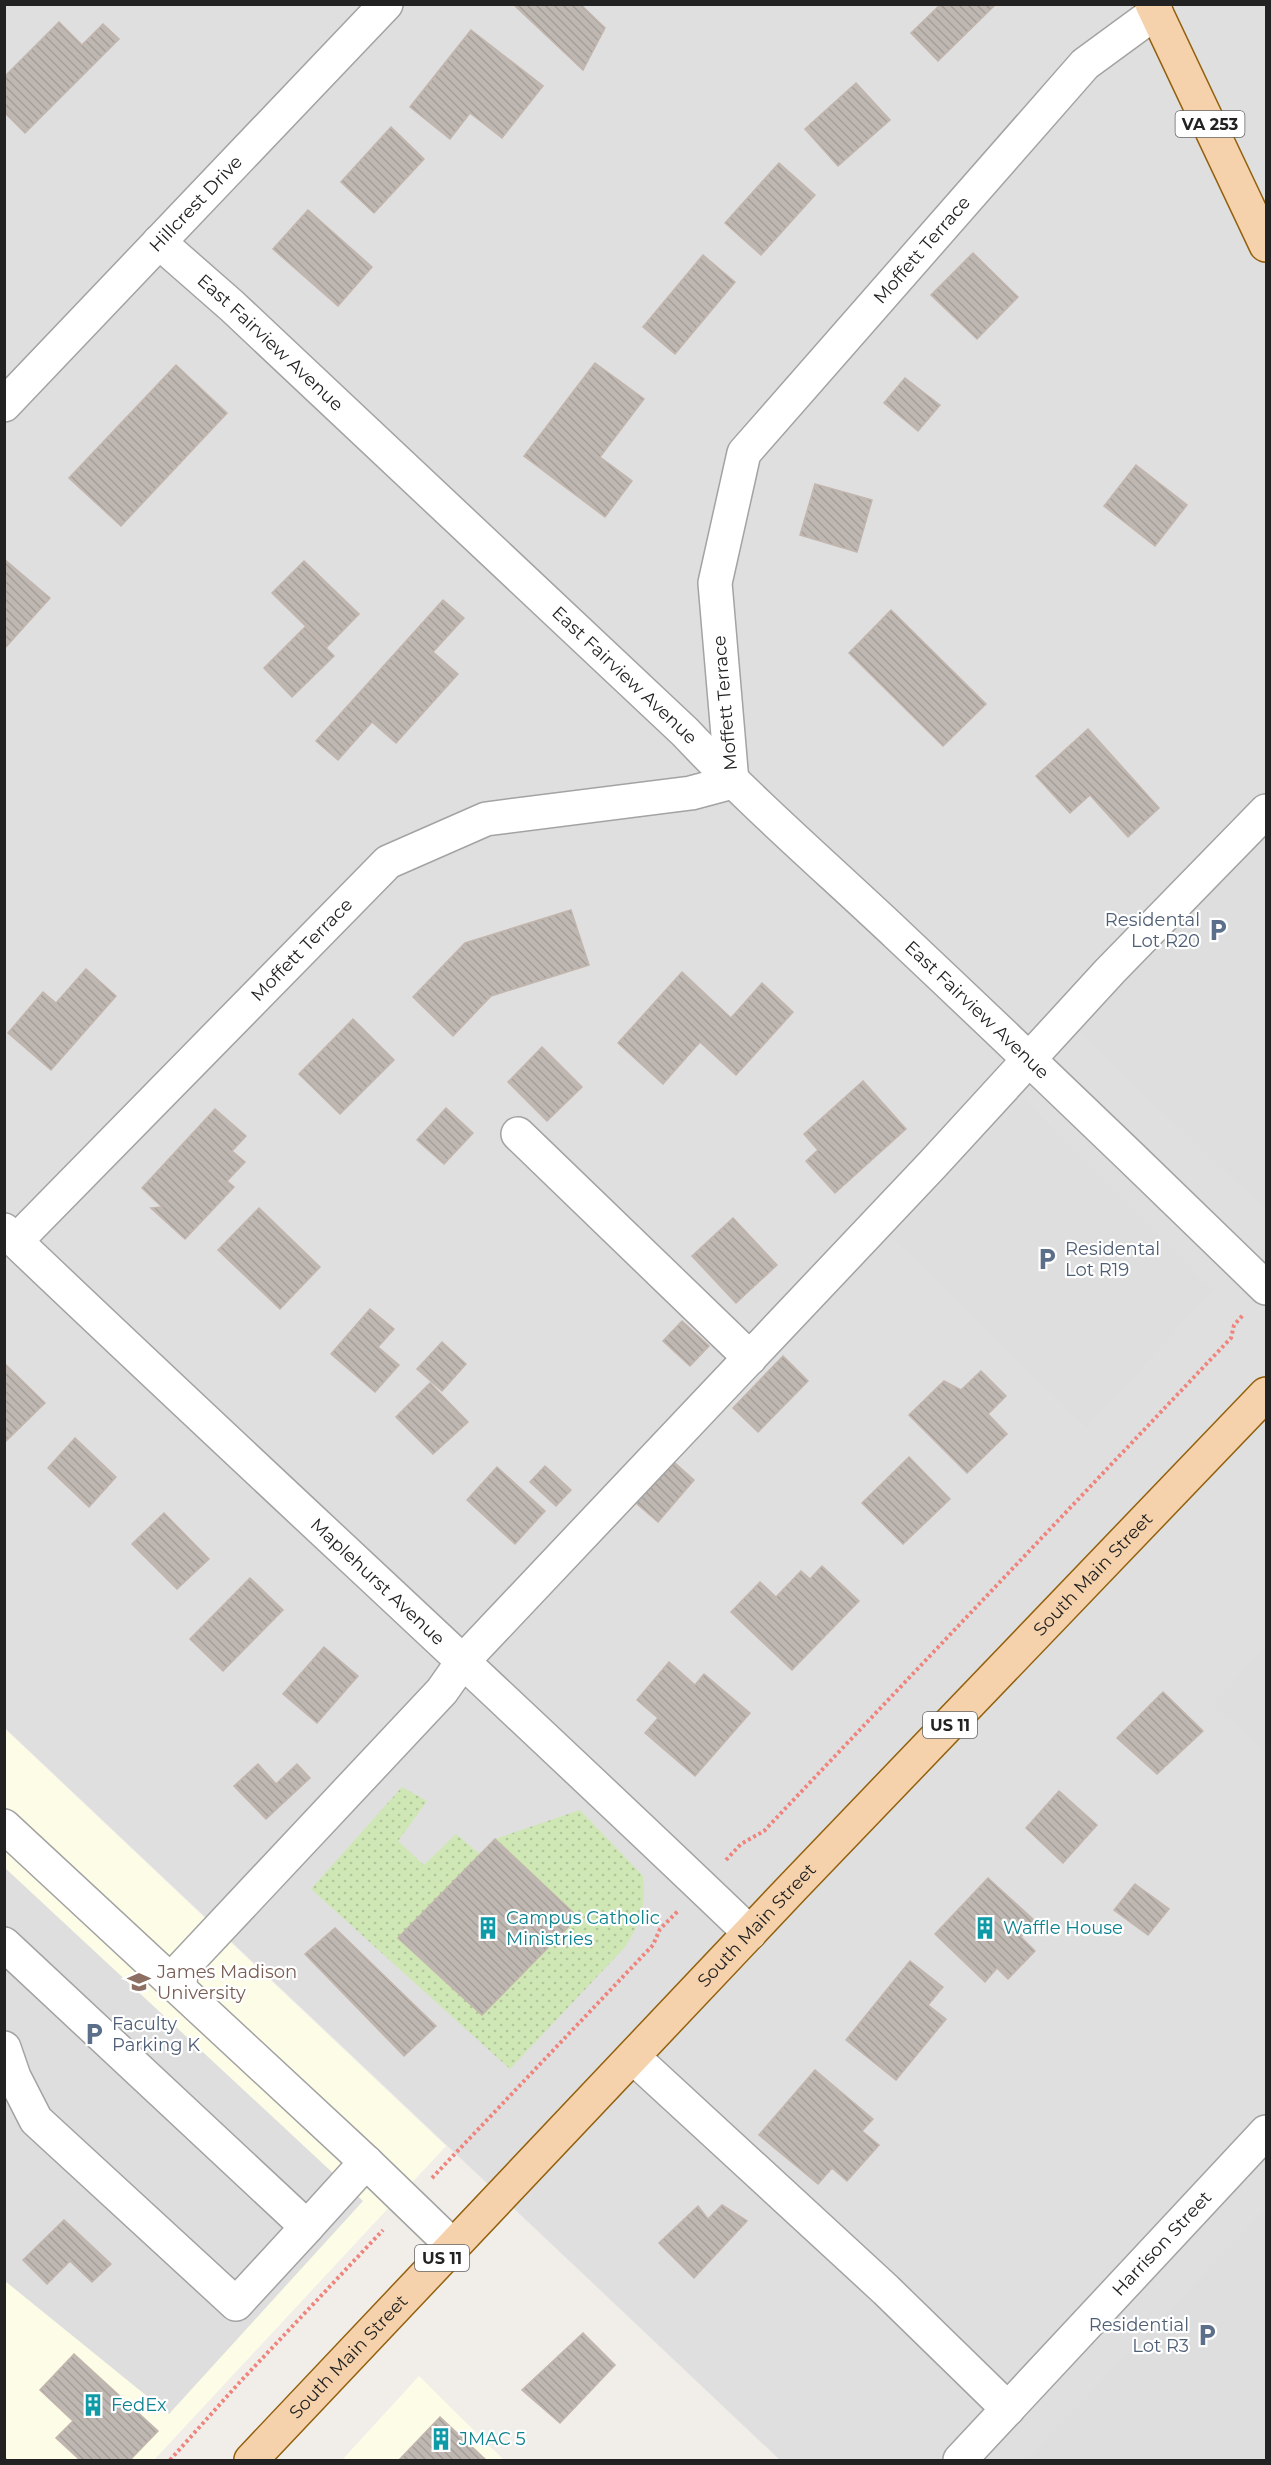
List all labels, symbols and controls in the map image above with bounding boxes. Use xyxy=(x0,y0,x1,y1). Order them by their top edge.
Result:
road number: VA 253 xyxy=(1176,111,1244,137)
street label: Hillcrest Drive xyxy=(145,151,247,257)
street label: Moffett Terrace xyxy=(869,192,975,308)
street label: East Fairview Avenue xyxy=(193,270,348,416)
street label: East Fairview Avenue xyxy=(547,602,702,749)
street label: Moffett Terrace xyxy=(708,634,742,772)
street label: Moffett Terrace xyxy=(246,894,357,1006)
place label: Residental Lot R20 xyxy=(1105,909,1200,952)
parking icon: Residental Lot R20 xyxy=(1205,917,1231,943)
street label: East Fairview Avenue xyxy=(900,936,1054,1084)
place label: Residental Lot R19 xyxy=(1065,1238,1160,1281)
parking icon: Residental Lot R19 xyxy=(1034,1246,1060,1272)
street label: South Main Street xyxy=(1029,1508,1157,1641)
street label: Maplehurst Avenue xyxy=(306,1513,449,1650)
road number: US 11 xyxy=(923,1712,977,1738)
street label: South Main Street xyxy=(693,1859,821,1992)
place label: Campus Catholic Ministries xyxy=(506,1907,660,1950)
building icon: Campus Catholic Ministries xyxy=(475,1915,501,1941)
building icon: Waffle House xyxy=(972,1915,998,1941)
place label: Waffle House xyxy=(1003,1917,1123,1939)
place label: James Madison University xyxy=(156,1961,297,2004)
school or university icon: James Madison University xyxy=(126,1969,152,1995)
place label: Faculty Parking K xyxy=(112,2013,200,2056)
parking icon: Faculty Parking K xyxy=(81,2021,107,2047)
street label: Harrison Street xyxy=(1108,2186,1216,2301)
road number: US 11 xyxy=(415,2245,469,2271)
street label: South Main Street xyxy=(285,2290,412,2423)
place label: Residential Lot R3 xyxy=(1089,2314,1189,2357)
parking icon: Residential Lot R3 xyxy=(1194,2322,1220,2348)
building icon: FedEx xyxy=(80,2392,106,2418)
place label: FedEx xyxy=(111,2394,167,2416)
building icon: JMAC 5 xyxy=(428,2426,454,2452)
place label: JMAC 5 xyxy=(458,2428,526,2450)

